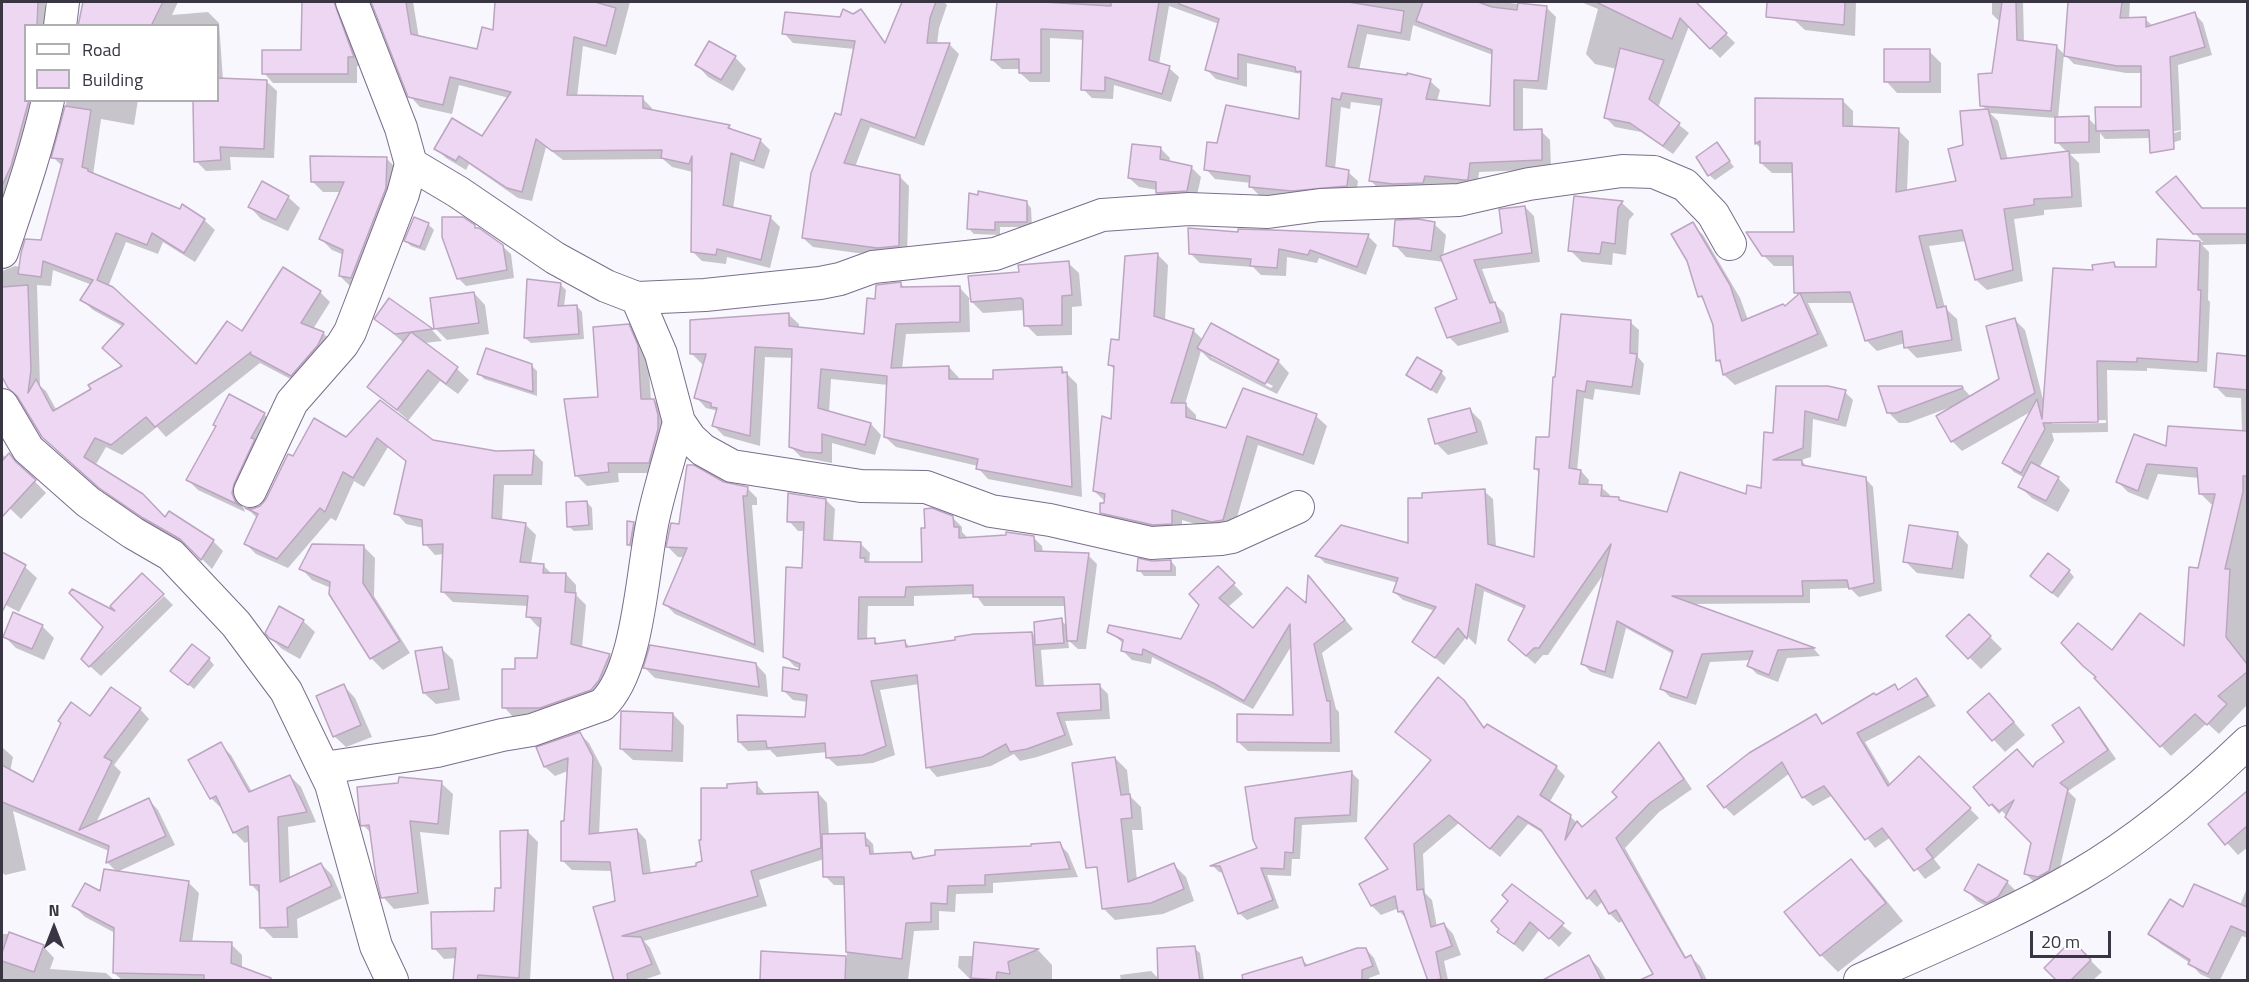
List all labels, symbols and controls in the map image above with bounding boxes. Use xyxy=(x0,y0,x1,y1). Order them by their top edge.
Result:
legend xyxy=(24,24,219,102)
text: Road xyxy=(82,36,121,63)
text: Building xyxy=(82,66,143,93)
north arrow xyxy=(24,898,84,958)
text: N xyxy=(48,898,60,922)
scale bar xyxy=(2033,919,2114,957)
text: 20 m xyxy=(2041,928,2080,955)

